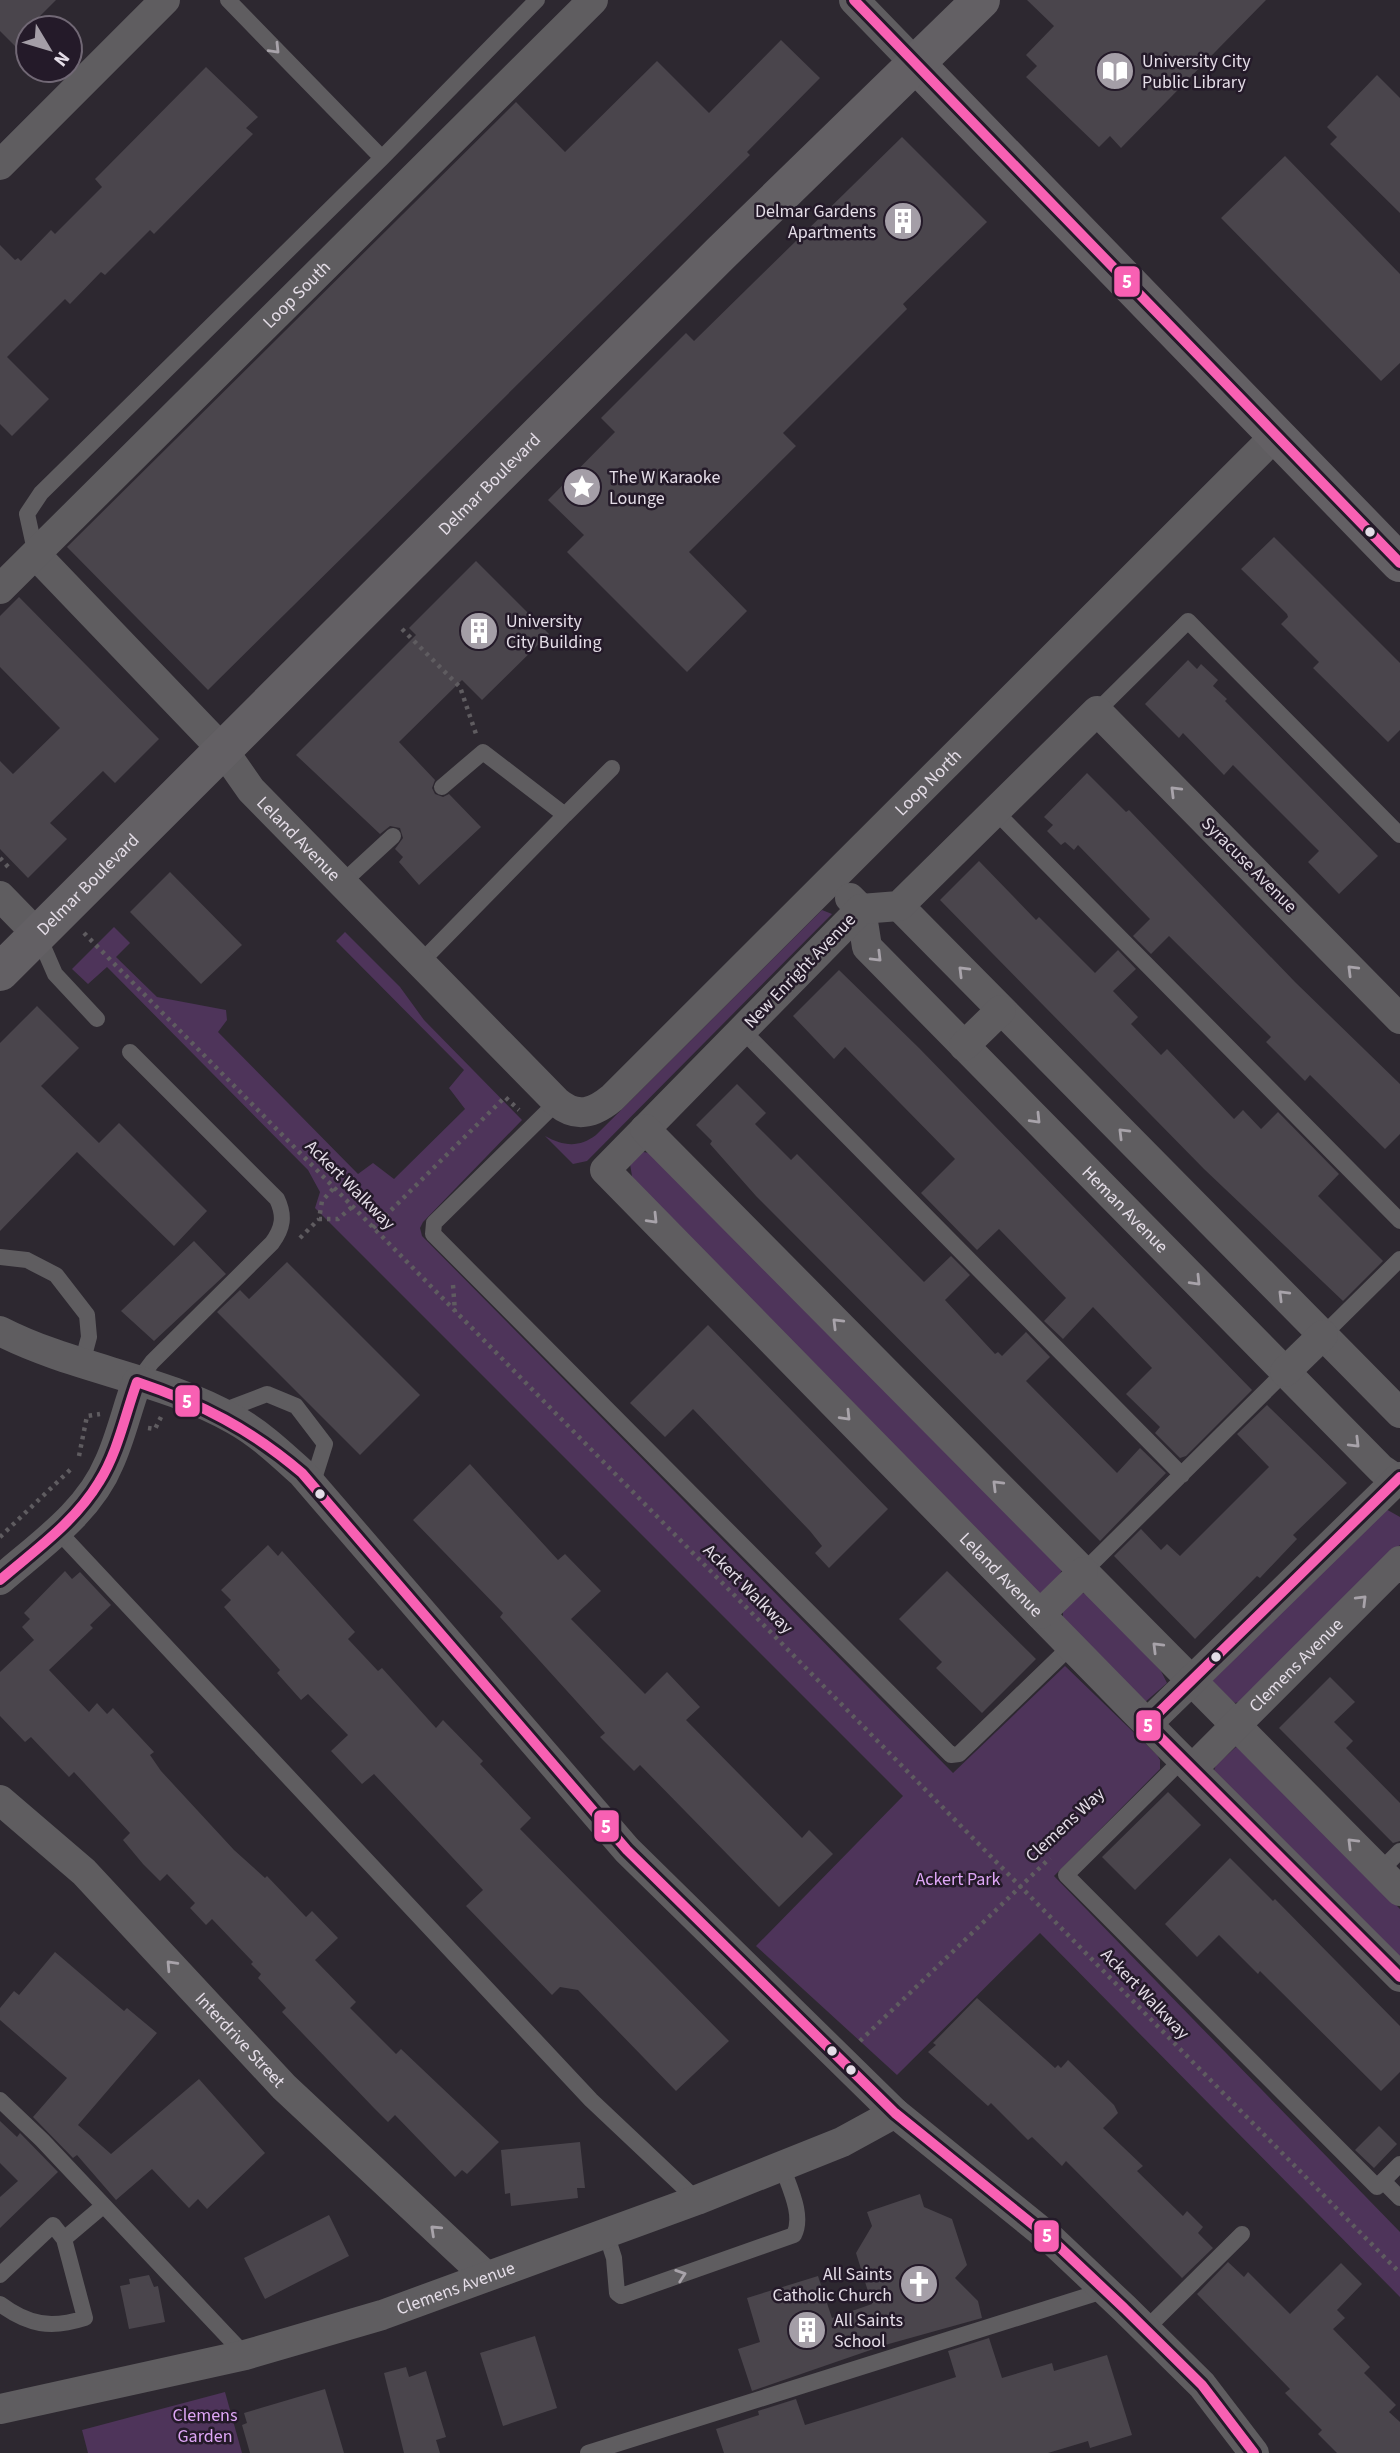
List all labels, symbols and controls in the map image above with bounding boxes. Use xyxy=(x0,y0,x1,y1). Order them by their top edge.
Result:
north arrow xyxy=(14,14,84,84)
one-way arrow xyxy=(267,41,280,54)
text: N xyxy=(47,45,76,72)
place label: University City Public Library xyxy=(1142,49,1251,95)
library icon: University City Public Library xyxy=(1094,50,1136,92)
place label: Delmar Gardens Apartments xyxy=(755,199,876,245)
building icon: Delmar Gardens Apartments xyxy=(882,200,924,242)
street label: Loop South xyxy=(257,255,336,334)
line badge: 5 xyxy=(1113,265,1141,298)
text: 5 xyxy=(1122,269,1132,296)
street label: Delmar Boulevard xyxy=(433,427,546,541)
place label: The W Karaoke Lounge xyxy=(609,465,720,511)
place icon: The W Karaoke Lounge xyxy=(561,466,603,508)
unlabelled marker xyxy=(1363,525,1377,539)
place label: University City Building xyxy=(506,609,602,655)
building icon: University City Building xyxy=(458,610,500,652)
street label: Loop North xyxy=(889,744,967,821)
one-way arrow xyxy=(1171,786,1184,799)
street label: Leland Avenue xyxy=(251,790,346,887)
street label: Syracuse Avenue xyxy=(1195,811,1303,919)
street label: Delmar Boulevard xyxy=(31,828,145,941)
street label: New Enright Avenue xyxy=(738,908,862,1034)
one-way arrow xyxy=(868,948,881,961)
one-way arrow xyxy=(1348,966,1361,979)
one-way arrow xyxy=(959,967,972,980)
one-way arrow xyxy=(1028,1111,1041,1124)
one-way arrow xyxy=(1119,1128,1132,1141)
street label: Ackert Walkway xyxy=(299,1134,401,1236)
street label: Heman Avenue xyxy=(1076,1160,1174,1259)
one-way arrow xyxy=(645,1210,658,1223)
one-way arrow xyxy=(1187,1273,1200,1286)
one-way arrow xyxy=(1279,1290,1292,1303)
one-way arrow xyxy=(832,1319,845,1332)
line badge: 5 xyxy=(174,1384,201,1418)
text: 5 xyxy=(182,1389,192,1416)
one-way arrow xyxy=(838,1408,851,1421)
one-way arrow xyxy=(1347,1435,1360,1448)
one-way arrow xyxy=(993,1481,1005,1493)
unlabelled marker xyxy=(313,1487,327,1501)
street label: Leland Avenue xyxy=(954,1527,1049,1623)
street label: Ackert Walkway xyxy=(697,1538,799,1640)
one-way arrow xyxy=(1353,1595,1366,1608)
street label: Clemens Avenue xyxy=(1243,1612,1349,1718)
one-way arrow xyxy=(1152,1642,1165,1655)
unlabelled marker xyxy=(1209,1650,1223,1664)
line badge: 5 xyxy=(1135,1709,1162,1742)
text: 5 xyxy=(1143,1713,1153,1740)
street label: Clemens Way xyxy=(1020,1781,1111,1868)
line badge: 5 xyxy=(593,1809,620,1843)
text: 5 xyxy=(601,1814,611,1841)
one-way arrow xyxy=(1347,1838,1360,1851)
park label: Ackert Park xyxy=(915,1867,1001,1892)
street label: Ackert Walkway xyxy=(1095,1943,1195,2046)
one-way arrow xyxy=(167,1960,179,1973)
street label: Interdrive Street xyxy=(189,1987,291,2093)
unlabelled marker xyxy=(825,2044,839,2058)
unlabelled marker xyxy=(844,2063,858,2077)
line badge: 5 xyxy=(1033,2219,1060,2253)
text: 5 xyxy=(1042,2223,1052,2250)
one-way arrow xyxy=(430,2226,443,2238)
street label: Clemens Avenue xyxy=(393,2255,518,2321)
place label: All Saints Catholic Church xyxy=(773,2262,892,2308)
church icon: All Saints Catholic Church xyxy=(898,2263,940,2305)
one-way arrow xyxy=(674,2269,686,2283)
place label: All Saints School xyxy=(834,2308,903,2354)
building icon: All Saints School xyxy=(786,2309,828,2351)
park label: Clemens Garden xyxy=(172,2403,238,2449)

